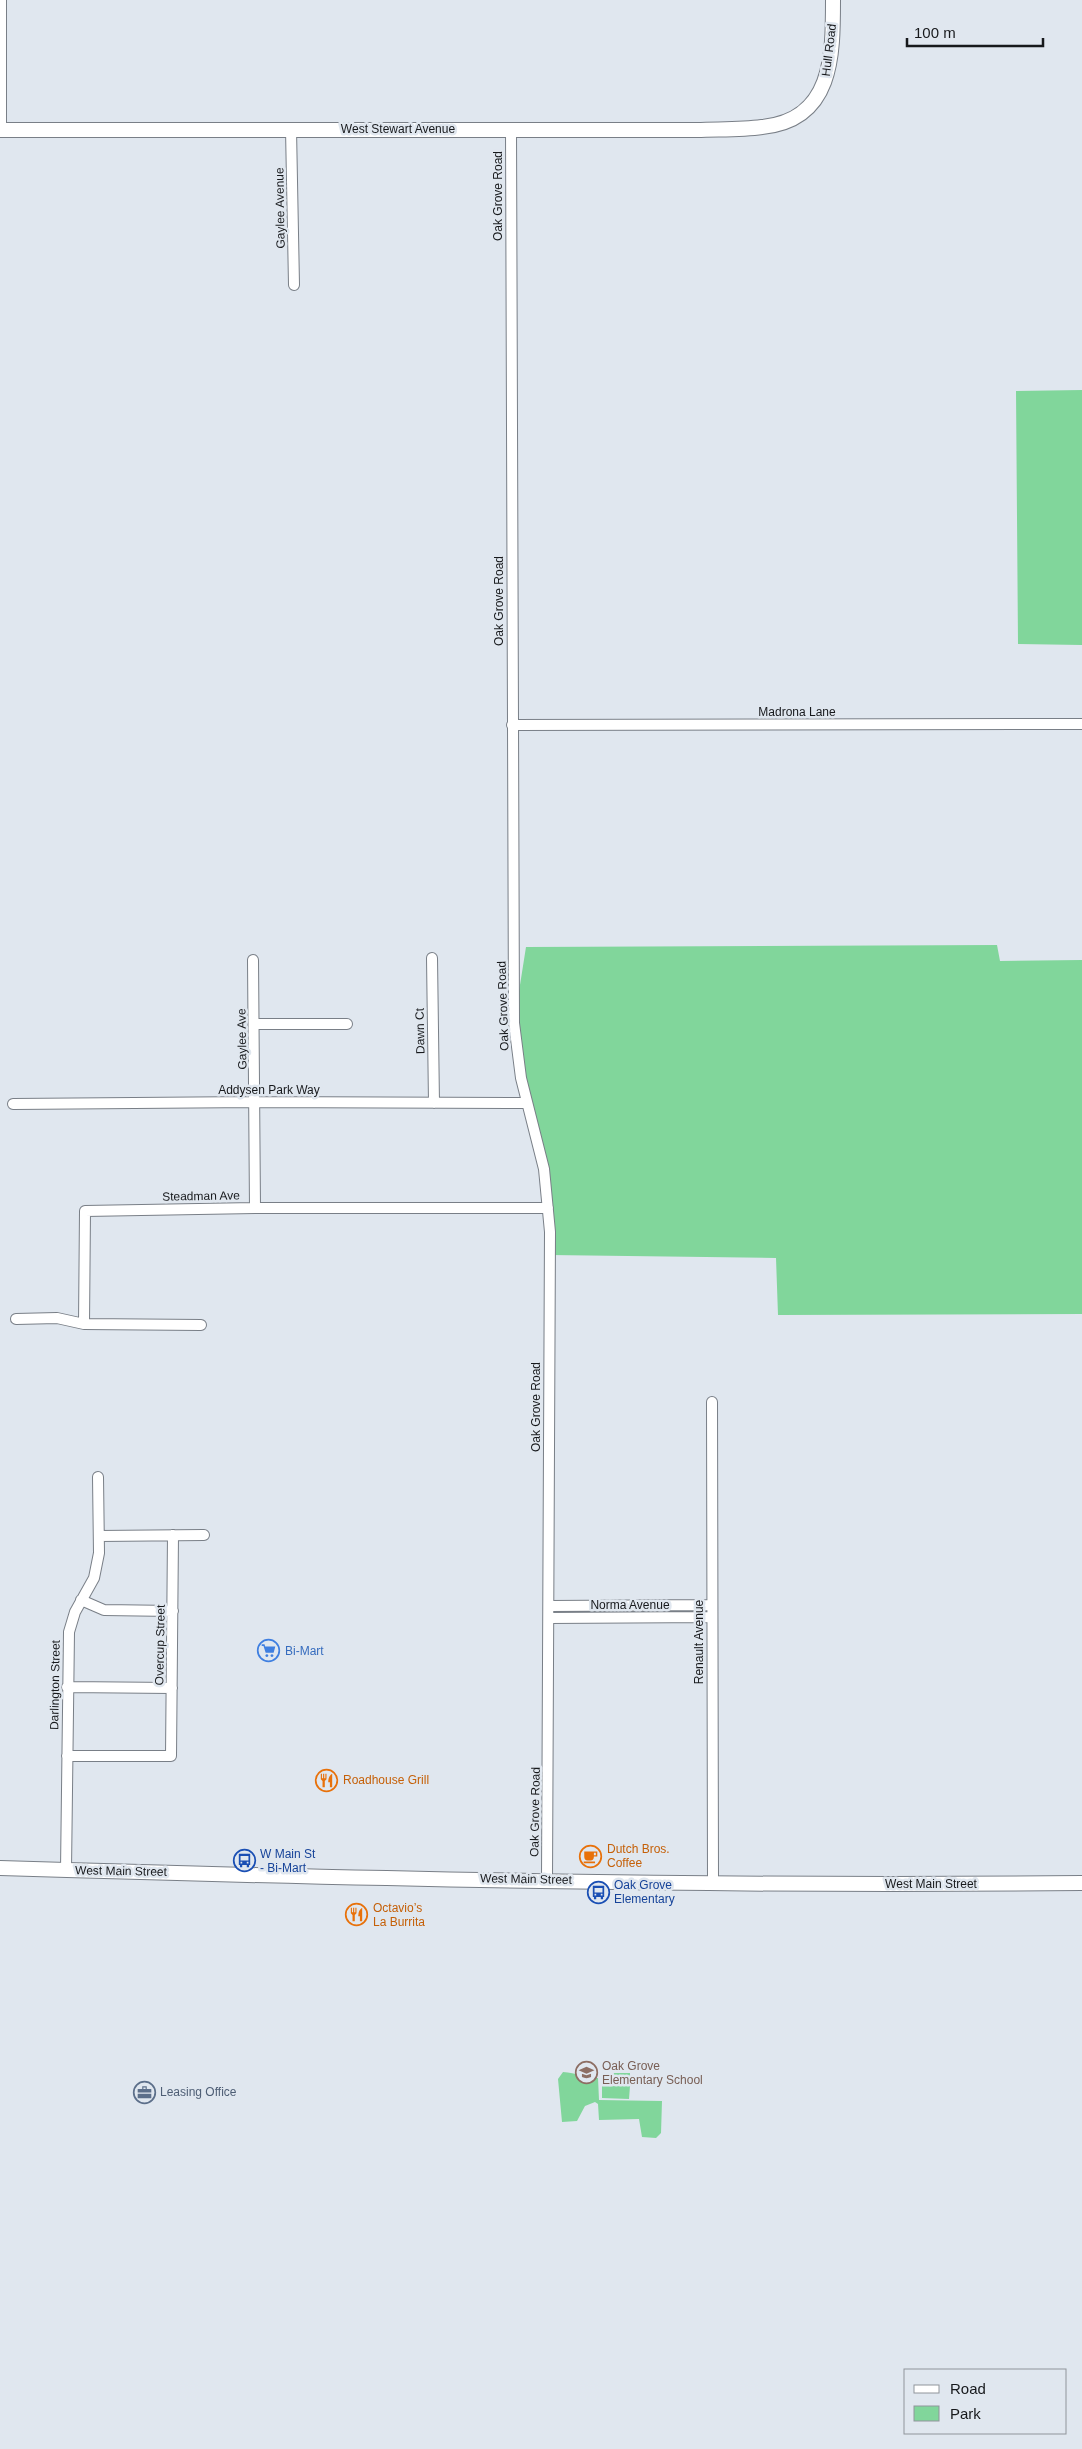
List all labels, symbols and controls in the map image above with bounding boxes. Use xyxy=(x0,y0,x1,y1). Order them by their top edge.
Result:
scale bar xyxy=(907,15,1043,47)
street label: Hull Road xyxy=(819,23,839,77)
text: 100 m xyxy=(914,24,956,41)
street label: West Stewart Avenue xyxy=(341,122,455,136)
street label: Oak Grove Road xyxy=(491,151,505,241)
street label: Gaylee Avenue xyxy=(272,167,288,249)
street label: Oak Grove Road xyxy=(492,556,506,646)
street label: Madrona Lane xyxy=(758,705,836,719)
street label: Oak Grove Road xyxy=(494,961,512,1051)
street label: Dawn Ct xyxy=(413,1007,427,1054)
street label: Gaylee Ave xyxy=(234,1008,250,1070)
street label: Addysen Park Way xyxy=(218,1083,320,1097)
street label: Steadman Ave xyxy=(162,1188,240,1204)
street label: Oak Grove Road xyxy=(529,1362,543,1452)
street label: Norma Avenue xyxy=(590,1598,670,1612)
street label: Renault Avenue xyxy=(692,1599,706,1684)
street label: Overcup Street xyxy=(152,1604,168,1685)
street label: Darlington Street xyxy=(47,1639,63,1730)
supermarket icon: Bi-Mart xyxy=(257,1639,281,1663)
place label: Bi-Mart xyxy=(285,1644,324,1658)
street label: Oak Grove Road xyxy=(527,1767,543,1857)
restaurant icon: Roadhouse Grill xyxy=(315,1768,339,1792)
place label: Roadhouse Grill xyxy=(343,1773,429,1787)
place label: Dutch Bros. Coffee xyxy=(607,1842,670,1870)
cafe icon: Dutch Bros. Coffee xyxy=(579,1844,603,1868)
place label: W Main St - Bi-Mart xyxy=(260,1847,316,1875)
bus stop icon: W Main St - Bi-Mart xyxy=(232,1849,256,1873)
street label: West Main Street xyxy=(75,1863,168,1879)
street label: West Main Street xyxy=(480,1871,573,1887)
street label: West Main Street xyxy=(885,1877,978,1891)
place label: Oak Grove Elementary xyxy=(614,1878,675,1906)
bus stop icon: Oak Grove Elementary xyxy=(586,1880,610,1904)
place label: Octavio’s La Burrita xyxy=(373,1901,425,1929)
restaurant icon: Octavio’s La Burrita xyxy=(345,1903,369,1927)
place label: Oak Grove Elementary School xyxy=(602,2059,703,2087)
school or university icon: Oak Grove Elementary School xyxy=(574,2061,598,2085)
office icon: Leasing Office xyxy=(132,2080,156,2104)
place label: Leasing Office xyxy=(160,2085,237,2099)
legend xyxy=(904,2369,1067,2434)
text: Road xyxy=(950,2380,986,2397)
text: Park xyxy=(950,2405,981,2422)

